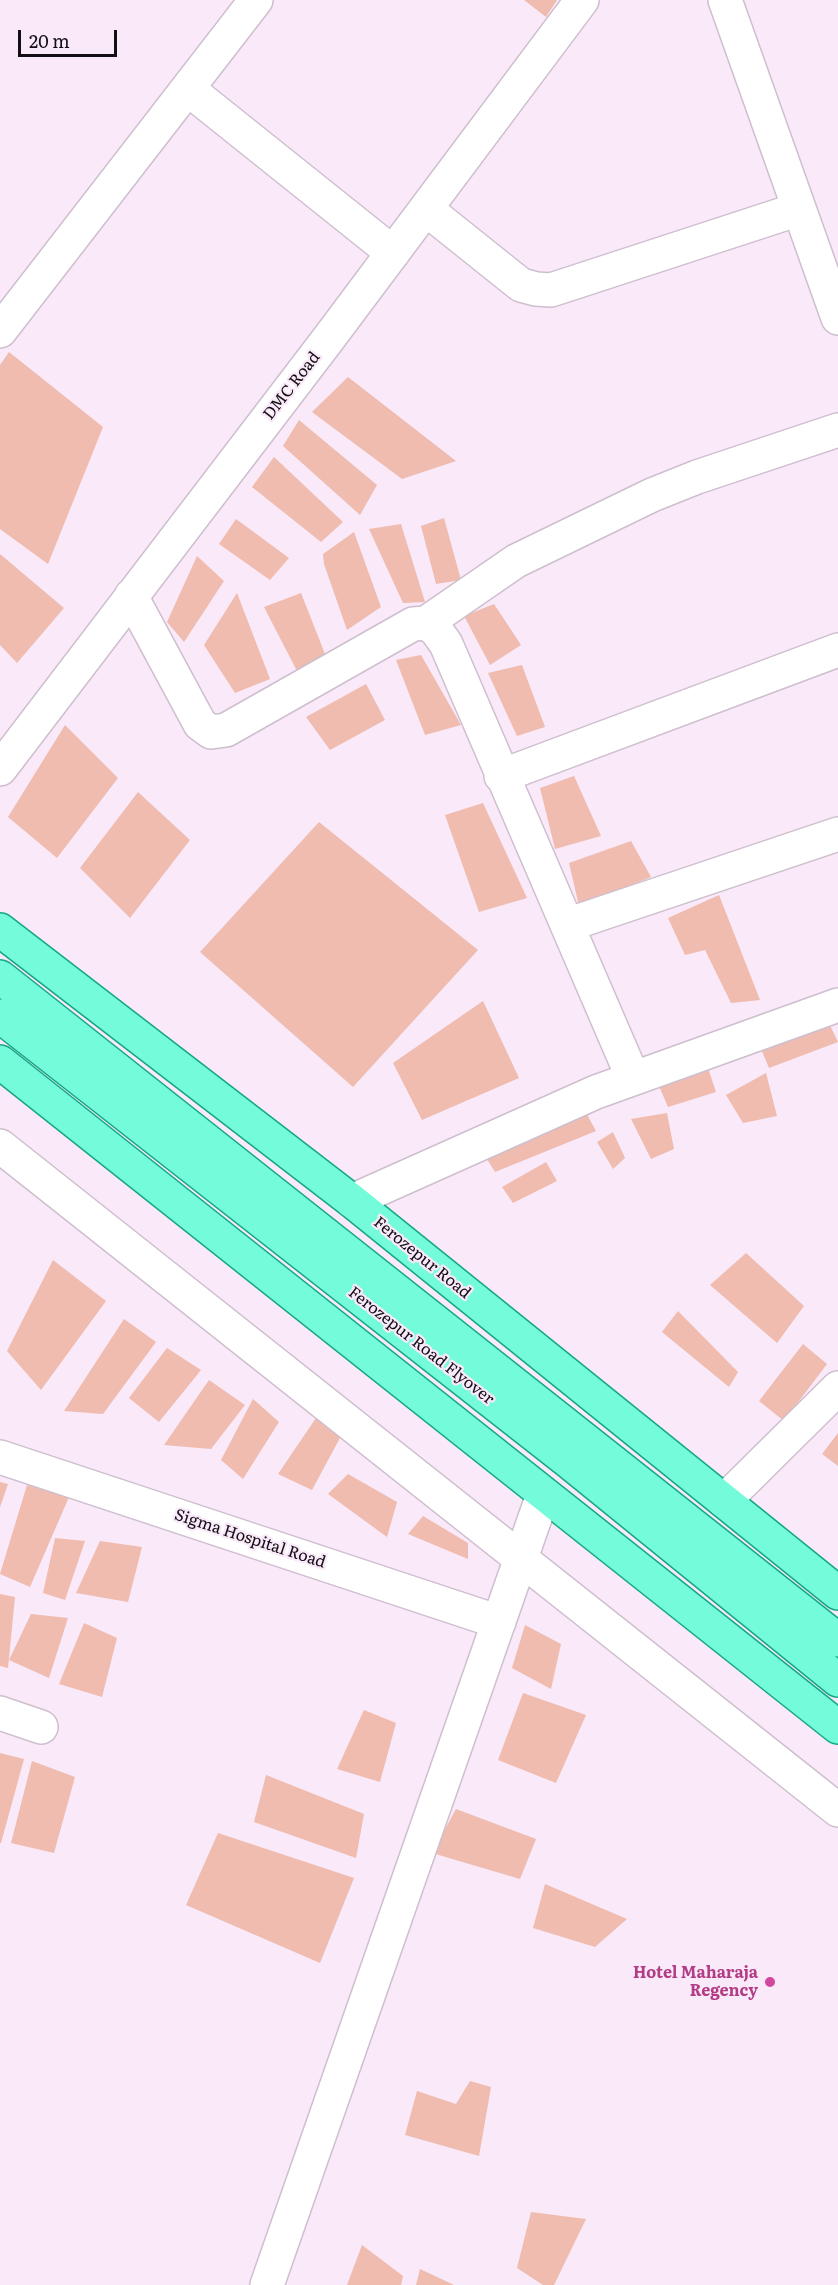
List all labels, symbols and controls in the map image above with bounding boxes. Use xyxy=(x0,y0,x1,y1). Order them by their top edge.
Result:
scale bar xyxy=(21,18,120,56)
text: 20 m xyxy=(29,27,70,54)
street label: DMC Road xyxy=(259,348,325,424)
street label: Ferozepur Road xyxy=(370,1213,474,1303)
street label: Ferozepur Road Flyover xyxy=(344,1283,498,1409)
street label: Sigma Hospital Road xyxy=(172,1505,328,1573)
place label: Hotel Maharaja Regency xyxy=(633,1963,758,2001)
marker: Hotel Maharaja Regency xyxy=(763,1975,777,1989)

